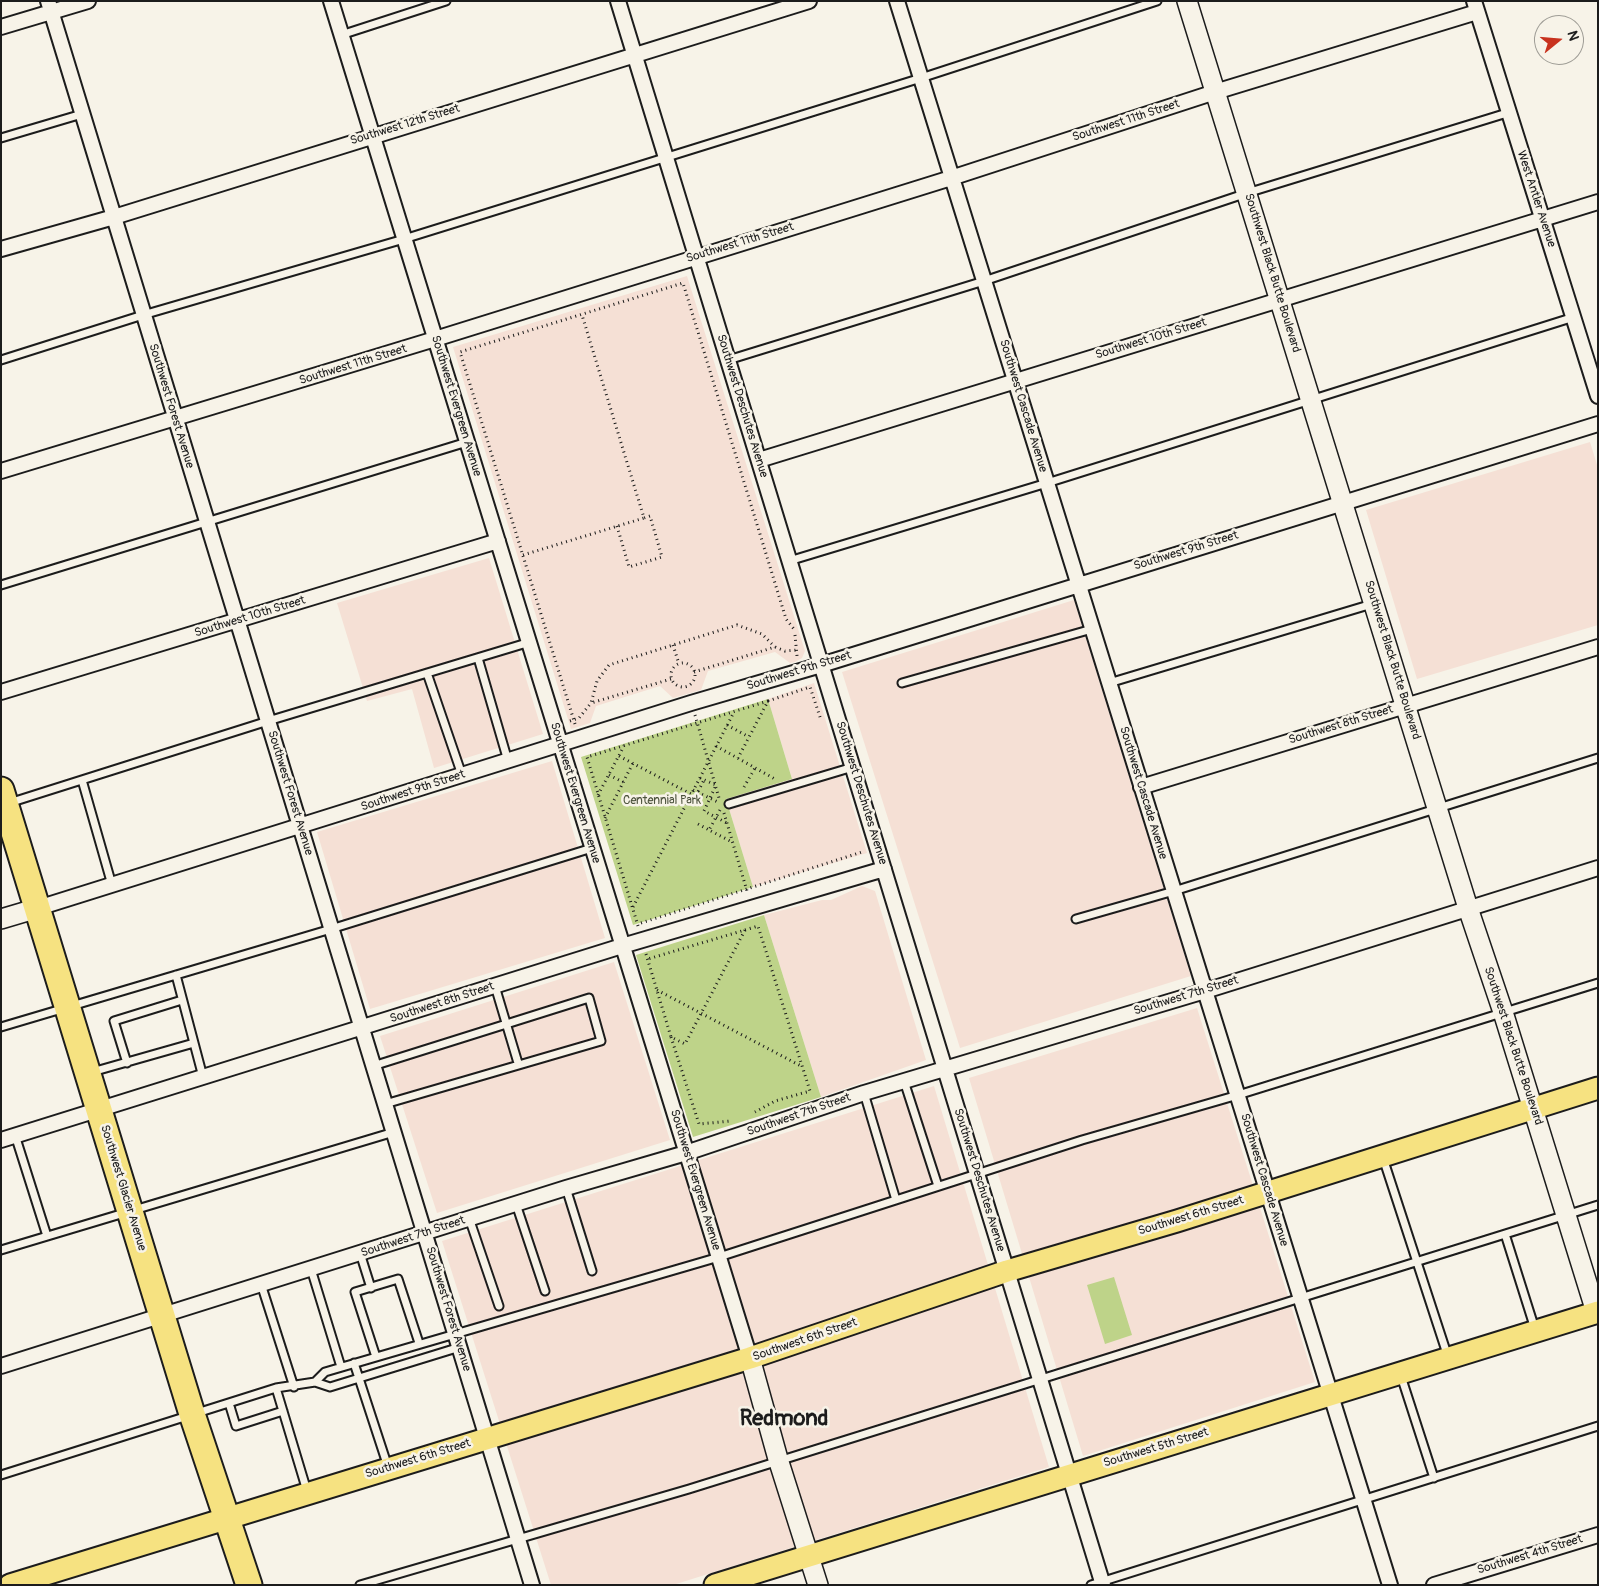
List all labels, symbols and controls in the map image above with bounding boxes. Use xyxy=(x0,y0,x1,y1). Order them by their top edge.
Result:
north arrow xyxy=(1534,15,1584,65)
text: N xyxy=(1563,29,1582,43)
street label: Southwest 11th Street xyxy=(1071,97,1181,145)
street label: Southwest 12th Street xyxy=(348,101,462,149)
street label: West Antler Avenue xyxy=(1514,149,1558,249)
street label: Southwest Black Butte Boulevard xyxy=(1241,192,1303,354)
street label: Southwest 11th Street xyxy=(684,220,796,266)
street label: Southwest 10th Street xyxy=(1094,315,1208,363)
street label: Southwest Deschutes Avenue xyxy=(713,333,771,479)
street label: Southwest Evergreen Avenue xyxy=(428,334,484,478)
street label: Southwest Cascade Avenue xyxy=(996,338,1050,474)
street label: Southwest Forest Avenue xyxy=(145,342,197,470)
street label: Southwest 11th Street xyxy=(297,342,409,388)
street label: Southwest 9th Street xyxy=(1132,528,1240,574)
street label: Southwest Black Butte Boulevard xyxy=(1361,579,1423,741)
street label: Southwest 10th Street xyxy=(193,593,307,641)
street label: Southwest 9th Street xyxy=(745,648,853,694)
street label: Southwest 8th Street xyxy=(1287,702,1395,748)
street label: Southwest Deschutes Avenue xyxy=(832,720,890,866)
street label: Southwest Evergreen Avenue xyxy=(547,721,603,865)
street label: Southwest Cascade Avenue xyxy=(1116,725,1170,861)
street label: Southwest Forest Avenue xyxy=(264,729,316,857)
street label: Southwest 9th Street xyxy=(359,767,467,815)
park label: Centennial Park xyxy=(623,794,701,808)
street label: Southwest Black Butte Boulevard xyxy=(1481,965,1545,1127)
street label: Southwest 7th Street xyxy=(1132,973,1240,1019)
street label: Southwest 8th Street xyxy=(388,979,496,1027)
street label: Southwest 7th Street xyxy=(745,1090,853,1140)
street label: Southwest Deschutes Avenue xyxy=(950,1107,1008,1253)
street label: Southwest Evergreen Avenue xyxy=(667,1108,723,1252)
street label: Southwest Cascade Avenue xyxy=(1237,1112,1291,1248)
street label: Southwest Glacier Avenue xyxy=(97,1123,149,1253)
street label: Southwest 6th Street xyxy=(1137,1193,1245,1239)
street label: Southwest 7th Street xyxy=(359,1213,467,1261)
street label: Southwest Forest Avenue xyxy=(422,1245,474,1373)
street label: Southwest 6th Street xyxy=(751,1315,859,1365)
district label: Redmond xyxy=(740,1406,828,1432)
street label: Southwest 5th Street xyxy=(1102,1425,1210,1471)
street label: Southwest 6th Street xyxy=(364,1436,472,1482)
street label: Southwest 4th Street xyxy=(1476,1532,1584,1578)

